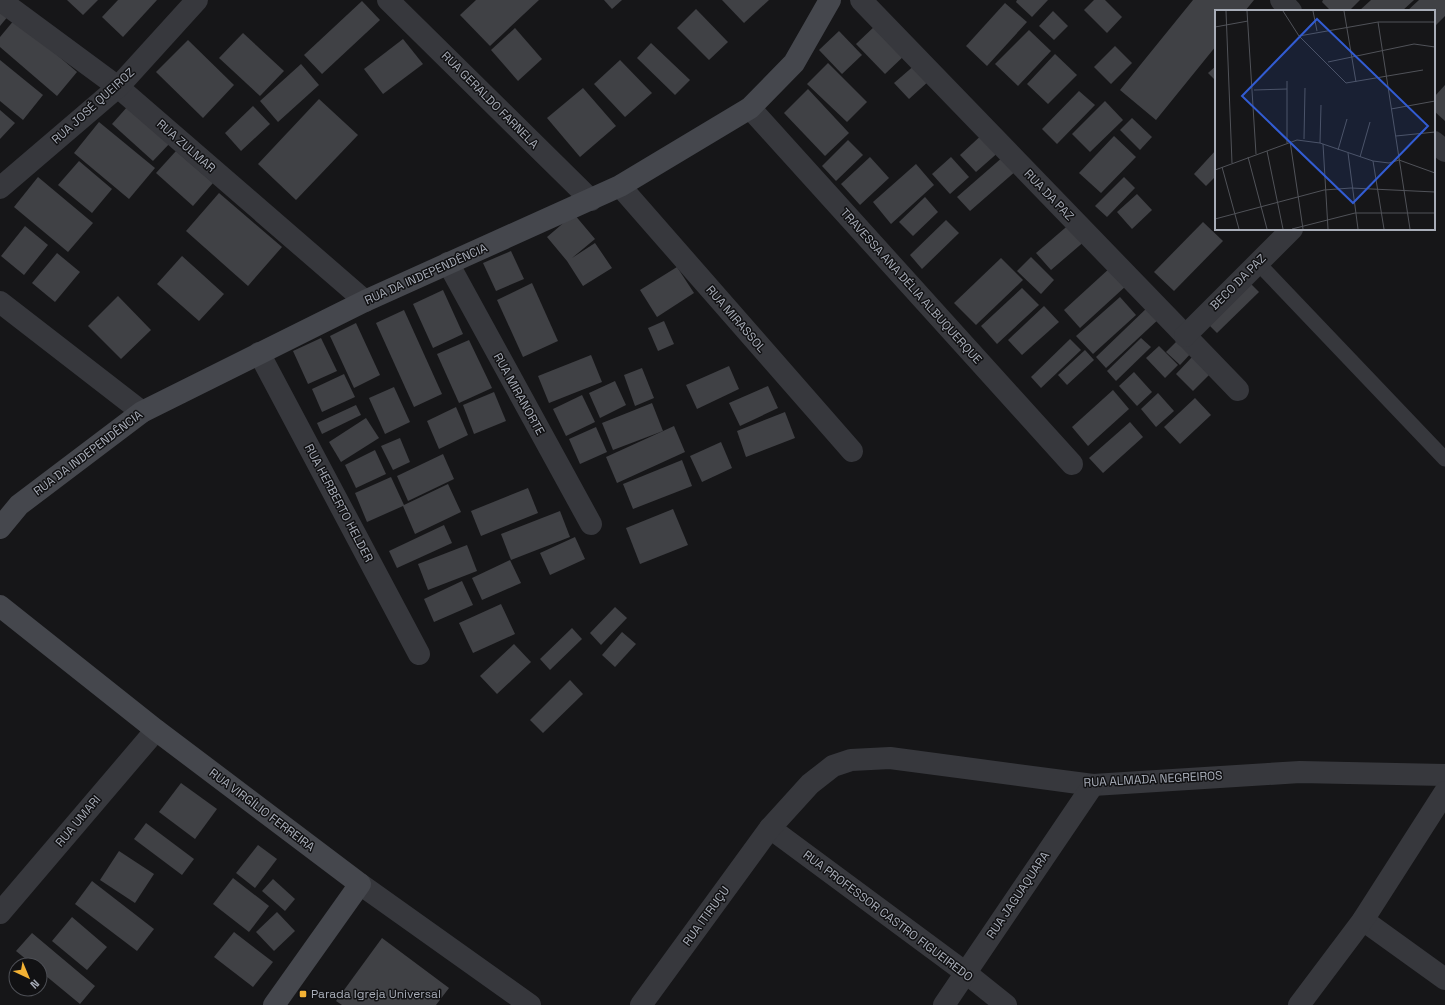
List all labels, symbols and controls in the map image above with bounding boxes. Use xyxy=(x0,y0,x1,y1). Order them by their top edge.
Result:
inset map xyxy=(1215,10,1435,230)
street label: RUA GERALDO FARNELA xyxy=(438,48,542,152)
street label: RUA JOSÉ QUEIROZ xyxy=(48,65,138,147)
street label: RUA ZULMAR xyxy=(153,116,219,176)
street label: RUA DA PAZ xyxy=(1021,166,1077,224)
street label: TRAVESSA ANA DÉLIA ALBUQUERQUE xyxy=(837,205,986,367)
street label: RUA DA INDEPENDÊNCIA xyxy=(362,240,490,308)
street label: BECO DA PAZ xyxy=(1207,251,1269,313)
street label: RUA MIRASSOL xyxy=(703,282,770,356)
street label: RUA MIRANORTE xyxy=(490,350,548,438)
street label: RUA DA INDEPENDÊNCIA xyxy=(30,406,146,499)
street label: RUA HERBERTO HELDER xyxy=(301,441,377,565)
street label: RUA VIRGÍLIO FERREIRA xyxy=(206,765,318,855)
street label: RUA ALMADA NEGREIROS xyxy=(1083,767,1223,791)
street label: RUA UMARI xyxy=(52,792,104,850)
street label: RUA PROFESSOR CASTRO FIGUEIREDO xyxy=(800,847,976,985)
street label: RUA JAGUAQUARA xyxy=(983,848,1053,942)
street label: RUA ITIRUÇU xyxy=(679,883,733,949)
north arrow xyxy=(8,957,48,997)
text: N xyxy=(27,977,42,992)
place label: Parada Igreja Universal xyxy=(311,986,441,1002)
marker: Parada Igreja Universal xyxy=(298,989,308,999)

